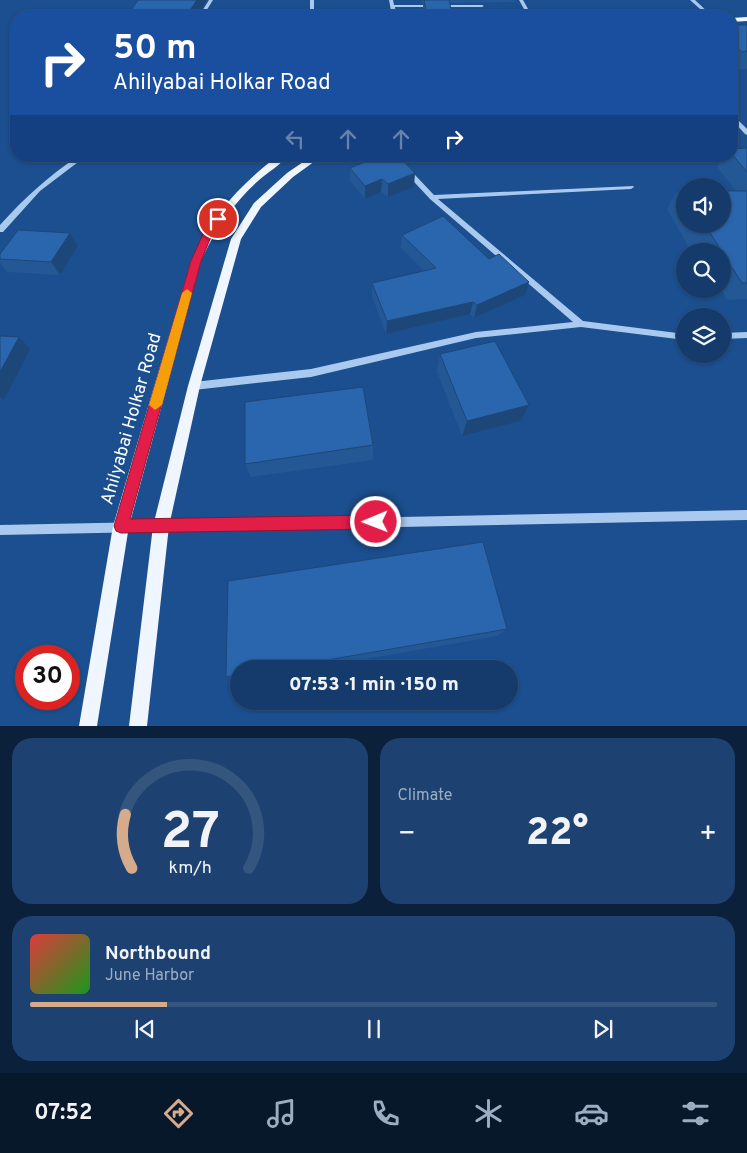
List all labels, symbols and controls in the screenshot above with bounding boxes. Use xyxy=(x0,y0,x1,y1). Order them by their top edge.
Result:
text: 50 m xyxy=(113,27,197,71)
icon: right xyxy=(30,30,95,95)
text: Ahilyabai Holkar Road xyxy=(113,70,331,97)
icon: left xyxy=(281,125,309,153)
icon: ahead xyxy=(334,125,362,153)
icon: ahead xyxy=(387,125,415,153)
icon: right xyxy=(440,125,468,153)
map controls xyxy=(676,178,731,363)
button: sound xyxy=(676,178,731,233)
pin xyxy=(197,198,239,240)
icon: arrive xyxy=(204,205,232,233)
button: search xyxy=(676,243,731,298)
button: layers xyxy=(676,308,731,363)
street label: Ahilyabai Holkar Road xyxy=(96,330,168,508)
position arrow xyxy=(349,495,401,547)
speed limit sign: 30 xyxy=(15,645,80,710)
text: 07:53 · 1 min · 150 m xyxy=(289,673,459,697)
text: Climate xyxy=(398,786,452,806)
text: 27 xyxy=(160,801,219,867)
text: 22° xyxy=(526,810,588,859)
text: − xyxy=(398,817,416,853)
text: + xyxy=(699,817,717,853)
text: km/h xyxy=(168,857,211,880)
text: Northbound xyxy=(105,942,211,966)
text: June Harbor xyxy=(105,966,194,986)
icon: previous xyxy=(131,1015,159,1043)
icon: pause xyxy=(360,1015,388,1043)
icon: next xyxy=(589,1015,617,1043)
icon: directions xyxy=(161,1096,196,1131)
icon: music xyxy=(264,1096,299,1131)
icon: phone xyxy=(368,1096,403,1131)
icon: climate xyxy=(471,1096,506,1131)
icon: car xyxy=(574,1096,609,1131)
icon: filters xyxy=(678,1096,713,1131)
text: 07:52 xyxy=(34,1100,92,1127)

